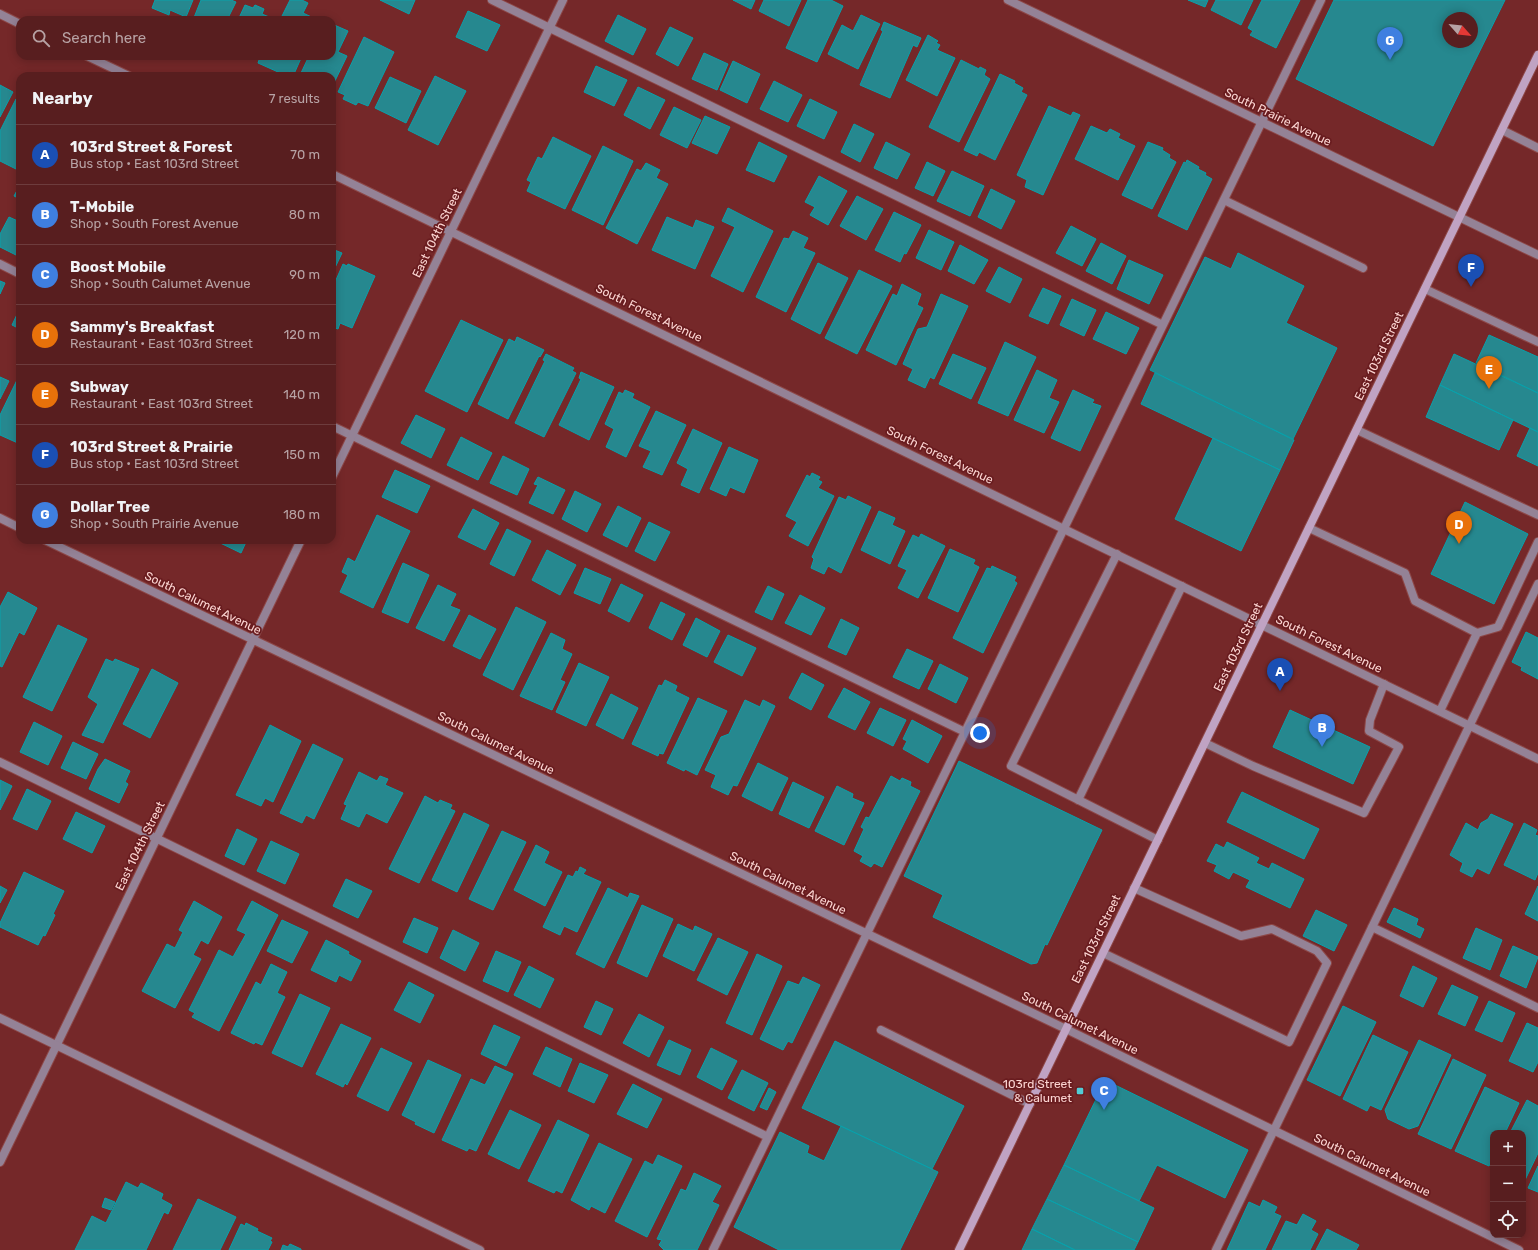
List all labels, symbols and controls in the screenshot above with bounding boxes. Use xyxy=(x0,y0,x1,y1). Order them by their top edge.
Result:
north arrow xyxy=(1442,12,1478,48)
search box xyxy=(16,16,336,60)
icon: search xyxy=(30,27,52,49)
pin: G xyxy=(1377,27,1403,60)
text: Search here xyxy=(62,29,146,47)
street label: South Prairie Avenue xyxy=(1222,85,1334,149)
text: Nearby xyxy=(32,88,93,108)
text: 7 results xyxy=(269,91,320,106)
text: 103rd Street & Forest xyxy=(70,138,232,156)
text: A xyxy=(40,147,50,162)
text: 70 m xyxy=(290,147,320,162)
text: Bus stop · East 103rd Street xyxy=(70,156,239,171)
street label: East 104th Street xyxy=(409,186,465,280)
text: T-Mobile xyxy=(70,198,134,216)
text: B xyxy=(40,207,50,222)
text: 80 m xyxy=(289,207,320,222)
text: Shop · South Forest Avenue xyxy=(70,216,239,231)
pin: F xyxy=(1458,254,1484,287)
text: Boost Mobile xyxy=(70,258,166,276)
text: C xyxy=(40,267,50,282)
text: 90 m xyxy=(289,267,320,282)
text: Shop · South Calumet Avenue xyxy=(70,276,251,291)
street label: South Forest Avenue xyxy=(593,281,705,345)
street label: East 103rd Street xyxy=(1351,309,1407,403)
text: Sammy's Breakfast xyxy=(70,318,214,336)
text: D xyxy=(40,327,50,342)
text: 120 m xyxy=(284,327,320,342)
text: Restaurant · East 103rd Street xyxy=(70,336,253,351)
pin: E xyxy=(1476,356,1502,389)
text: Subway xyxy=(70,378,129,396)
text: E xyxy=(41,387,49,402)
text: 140 m xyxy=(283,387,320,402)
text: Restaurant · East 103rd Street xyxy=(70,396,253,411)
street label: South Forest Avenue xyxy=(884,423,996,487)
text: 103rd Street & Prairie xyxy=(70,438,233,456)
text: F xyxy=(41,447,49,462)
text: 150 m xyxy=(284,447,320,462)
text: Bus stop · East 103rd Street xyxy=(70,456,239,471)
text: Dollar Tree xyxy=(70,498,150,516)
text: G xyxy=(40,507,50,522)
text: 180 m xyxy=(283,507,320,522)
pin: D xyxy=(1446,511,1472,544)
text: Shop · South Prairie Avenue xyxy=(70,516,239,531)
street label: South Calumet Avenue xyxy=(142,569,264,637)
street label: East 103rd Street xyxy=(1210,600,1266,694)
street label: South Forest Avenue xyxy=(1273,612,1385,676)
pin: A xyxy=(1267,658,1293,691)
street label: South Calumet Avenue xyxy=(435,709,557,777)
pin: B xyxy=(1309,714,1335,747)
your location xyxy=(970,723,990,743)
street label: East 104th Street xyxy=(112,799,168,893)
street label: South Calumet Avenue xyxy=(727,849,849,917)
street label: East 103rd Street xyxy=(1068,892,1124,986)
street label: South Calumet Avenue xyxy=(1019,989,1141,1057)
place label: 103rd Street & Calumet xyxy=(1003,1077,1072,1105)
pin: C xyxy=(1091,1077,1117,1110)
marker: 103rd Street & Calumet xyxy=(1075,1086,1085,1096)
map controls xyxy=(1490,1130,1526,1238)
button: + xyxy=(1490,1130,1526,1166)
street label: South Calumet Avenue xyxy=(1311,1131,1433,1199)
button: − xyxy=(1490,1166,1526,1202)
button: locate xyxy=(1490,1202,1526,1238)

